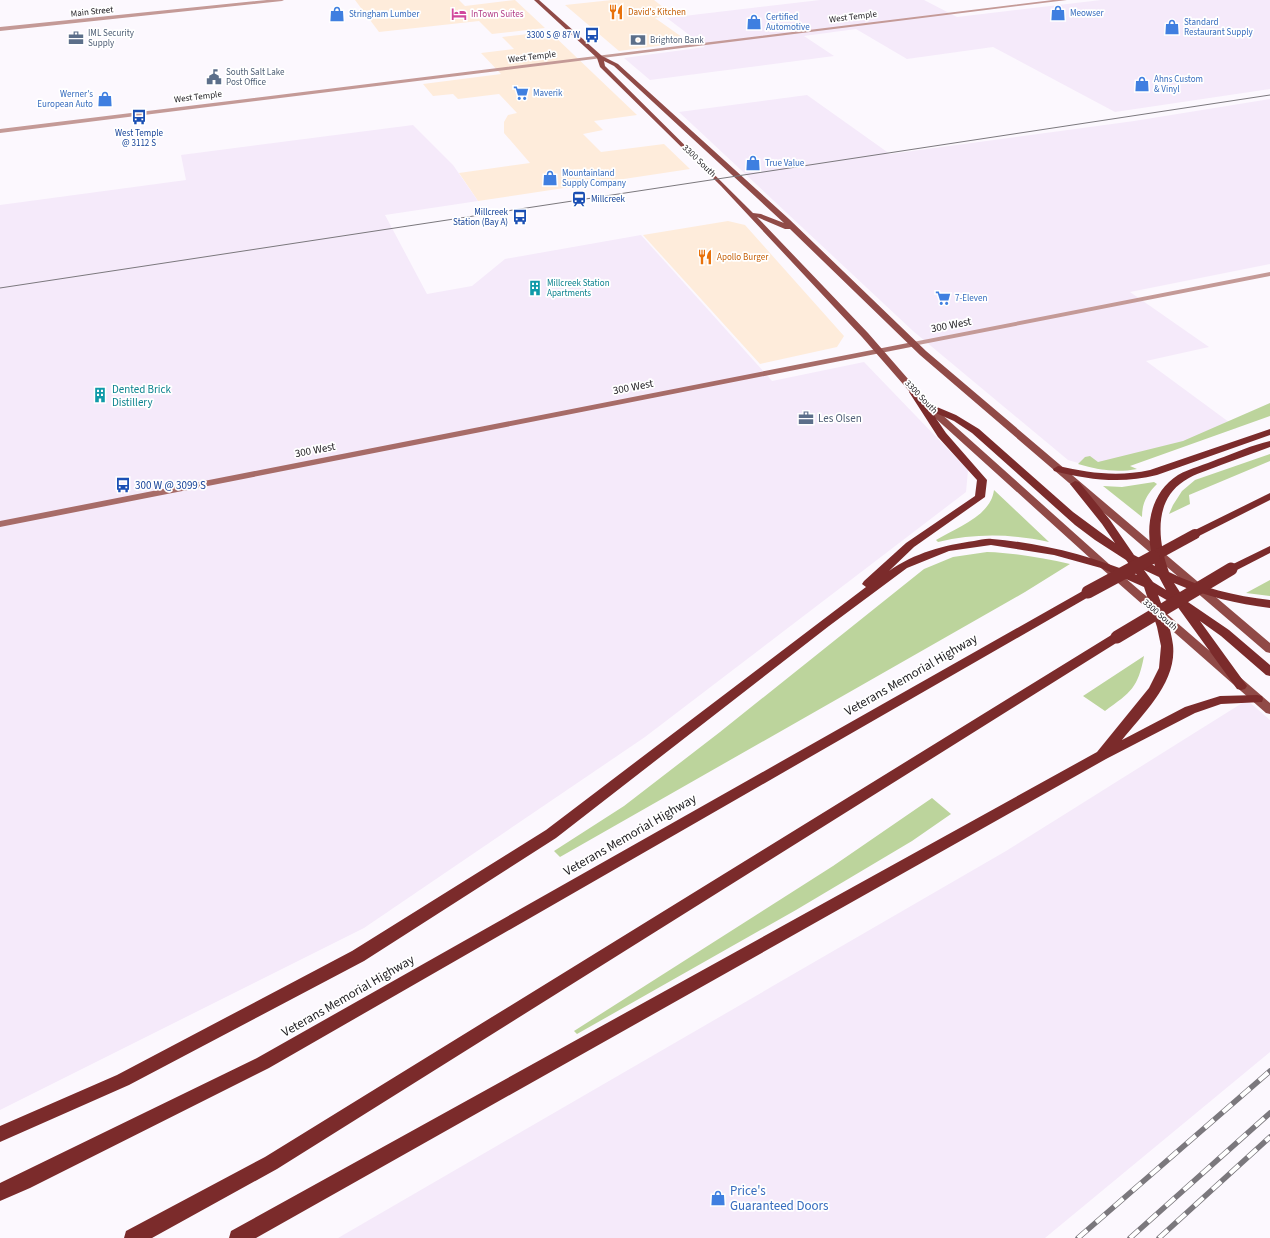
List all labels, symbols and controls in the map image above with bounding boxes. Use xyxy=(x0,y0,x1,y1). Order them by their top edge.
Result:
street label: Main Street xyxy=(70,3,114,21)
restaurant icon: David's Kitchen xyxy=(607,3,625,21)
shop icon: Meowser xyxy=(1049,4,1067,22)
shop icon: Stringham Lumber xyxy=(328,5,346,23)
hotel icon: InTown Suites xyxy=(450,5,468,23)
place label: David's Kitchen xyxy=(628,6,686,19)
place label: Meowser xyxy=(1070,7,1105,20)
place label: Stringham Lumber xyxy=(349,8,420,21)
place label: InTown Suites xyxy=(471,8,524,21)
street label: West Temple xyxy=(828,8,878,26)
place label: Certified Automotive xyxy=(766,11,810,34)
shop icon: Certified Automotive xyxy=(745,13,763,31)
place label: Standard Restaurant Supply xyxy=(1184,16,1254,39)
shop icon: Standard Restaurant Supply xyxy=(1163,18,1181,36)
bus stop icon: 3300 S @ 87 W xyxy=(583,26,601,44)
place label: IML Security Supply xyxy=(88,27,135,50)
office icon: IML Security Supply xyxy=(67,29,85,47)
place label: 3300 S @ 87 W xyxy=(526,29,580,42)
bank icon: Brighton Bank xyxy=(629,31,647,49)
place label: Brighton Bank xyxy=(650,34,704,47)
street label: West Temple xyxy=(507,48,557,66)
place label: South Salt Lake Post Office xyxy=(226,66,285,89)
public building icon: South Salt Lake Post Office xyxy=(205,68,223,86)
place label: Ahns Custom & Vinyl xyxy=(1154,73,1203,96)
shop icon: Ahns Custom & Vinyl xyxy=(1133,75,1151,93)
supermarket icon: Maverik xyxy=(512,84,530,102)
place label: Maverik xyxy=(533,87,563,100)
place label: Werner's European Auto xyxy=(37,88,93,111)
street label: West Temple xyxy=(173,88,223,106)
shop icon: Werner's European Auto xyxy=(96,90,114,108)
bus stop icon: West Temple @ 3112 S xyxy=(130,108,148,126)
place label: West Temple @ 3112 S xyxy=(115,127,163,150)
street label: 3300 South xyxy=(679,142,719,180)
shop icon: True Value xyxy=(744,154,762,172)
place label: True Value xyxy=(765,157,805,170)
place label: Mountainland Supply Company xyxy=(562,167,627,190)
shop icon: Mountainland Supply Company xyxy=(541,169,559,187)
station icon: Millcreek xyxy=(570,190,588,208)
place label: Millcreek xyxy=(591,193,625,206)
place label: Millcreek Station (Bay A) xyxy=(453,206,509,229)
bus stop icon: Millcreek Station (Bay A) xyxy=(511,208,529,226)
restaurant icon: Apollo Burger xyxy=(696,248,714,266)
place label: Apollo Burger xyxy=(717,251,769,264)
place label: Millcreek Station Apartments xyxy=(547,277,610,300)
building icon: Millcreek Station Apartments xyxy=(526,279,544,297)
supermarket icon: 7-Eleven xyxy=(934,289,952,307)
place label: 7-Eleven xyxy=(955,292,987,305)
street label: 300 West xyxy=(930,314,973,336)
street label: 300 West xyxy=(612,376,655,398)
street label: 3300 South xyxy=(902,377,940,417)
place label: Dented Brick Distillery xyxy=(112,382,172,410)
building icon: Dented Brick Distillery xyxy=(91,386,109,404)
office icon: Les Olsen xyxy=(797,409,815,427)
place label: Les Olsen xyxy=(818,411,862,426)
street label: 300 West xyxy=(294,439,337,461)
bus stop icon: 300 W @ 3099 S xyxy=(114,476,132,494)
place label: 300 W @ 3099 S xyxy=(135,478,206,493)
street label: 3300 South xyxy=(1140,596,1180,634)
street label: Veterans Memorial Highway xyxy=(841,630,981,720)
street label: Veterans Memorial Highway xyxy=(560,790,700,880)
street label: Veterans Memorial Highway xyxy=(278,951,418,1041)
place label: Price's Guaranteed Doors xyxy=(730,1182,829,1215)
shop icon: Price's Guaranteed Doors xyxy=(709,1189,727,1207)

